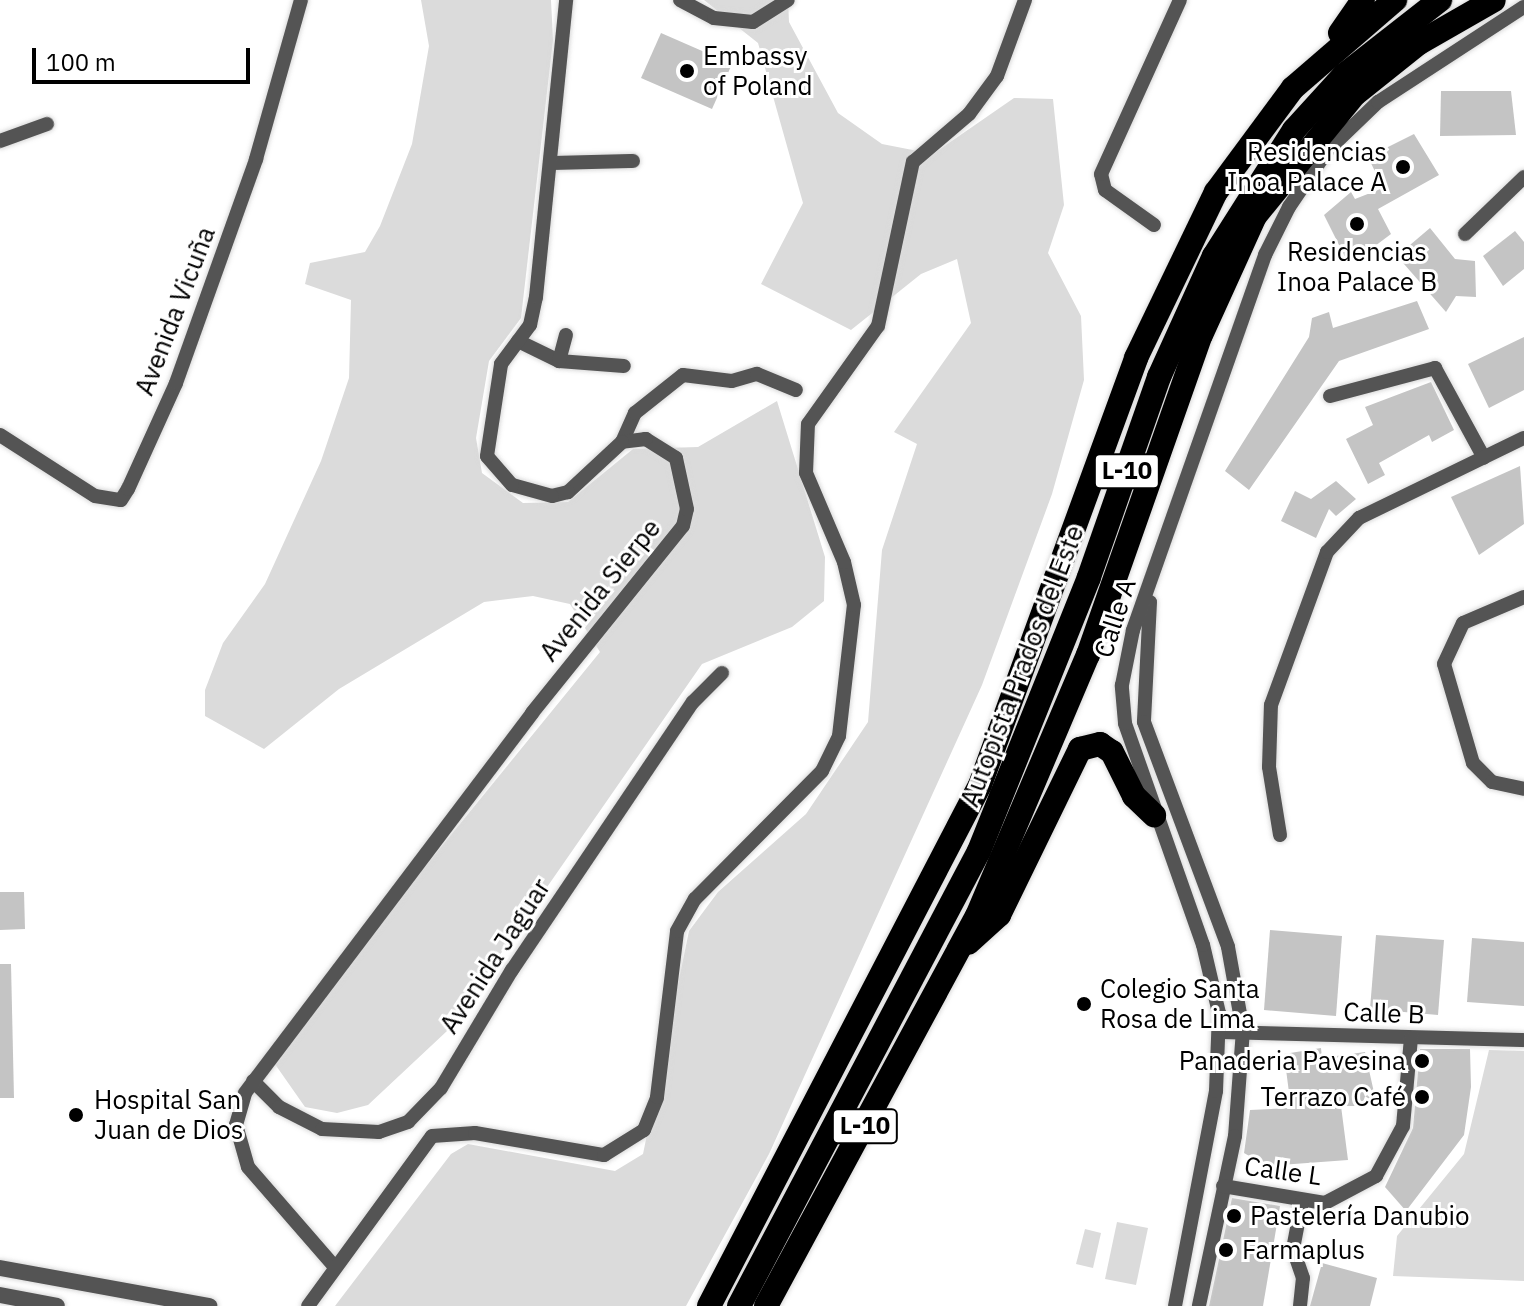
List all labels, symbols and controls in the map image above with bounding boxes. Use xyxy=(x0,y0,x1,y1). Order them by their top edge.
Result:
scale bar xyxy=(36,32,254,82)
place label: Embassy of Poland xyxy=(703,40,813,102)
text: 100 m xyxy=(46,46,116,78)
marker: Embassy of Poland xyxy=(678,62,696,80)
place label: Residencias Inoa Palace A xyxy=(1227,136,1387,198)
marker: Residencias Inoa Palace A xyxy=(1394,158,1412,176)
marker: Residencias Inoa Palace B xyxy=(1348,215,1366,233)
street label: Avenida Vicuña xyxy=(129,222,221,400)
place label: Residencias Inoa Palace B xyxy=(1277,236,1437,298)
road number: L-10 xyxy=(1093,451,1161,491)
street label: Avenida Sierpe xyxy=(533,513,667,667)
street label: Autopista Prados del Este xyxy=(954,521,1090,811)
street label: Calle A xyxy=(1088,575,1142,661)
street label: Avenida Jaguar xyxy=(433,873,557,1039)
place label: Colegio Santa Rosa de Lima xyxy=(1100,973,1260,1034)
marker: Colegio Santa Rosa de Lima xyxy=(1075,995,1093,1013)
street label: Calle B xyxy=(1343,996,1425,1030)
place label: Panaderia Pavesina xyxy=(1179,1045,1406,1077)
marker: Panaderia Pavesina xyxy=(1413,1052,1431,1070)
place label: Terrazo Café xyxy=(1261,1081,1406,1113)
place label: Hospital San Juan de Dios xyxy=(94,1084,243,1146)
marker: Terrazo Café xyxy=(1413,1088,1431,1106)
marker: Hospital San Juan de Dios xyxy=(65,1104,87,1126)
road number: L-10 xyxy=(831,1106,899,1146)
street label: Calle L xyxy=(1242,1150,1324,1192)
place label: Pastelería Danubio xyxy=(1250,1200,1470,1232)
marker: Pastelería Danubio xyxy=(1225,1207,1243,1225)
place label: Farmaplus xyxy=(1242,1234,1365,1266)
marker: Farmaplus xyxy=(1217,1241,1235,1259)

